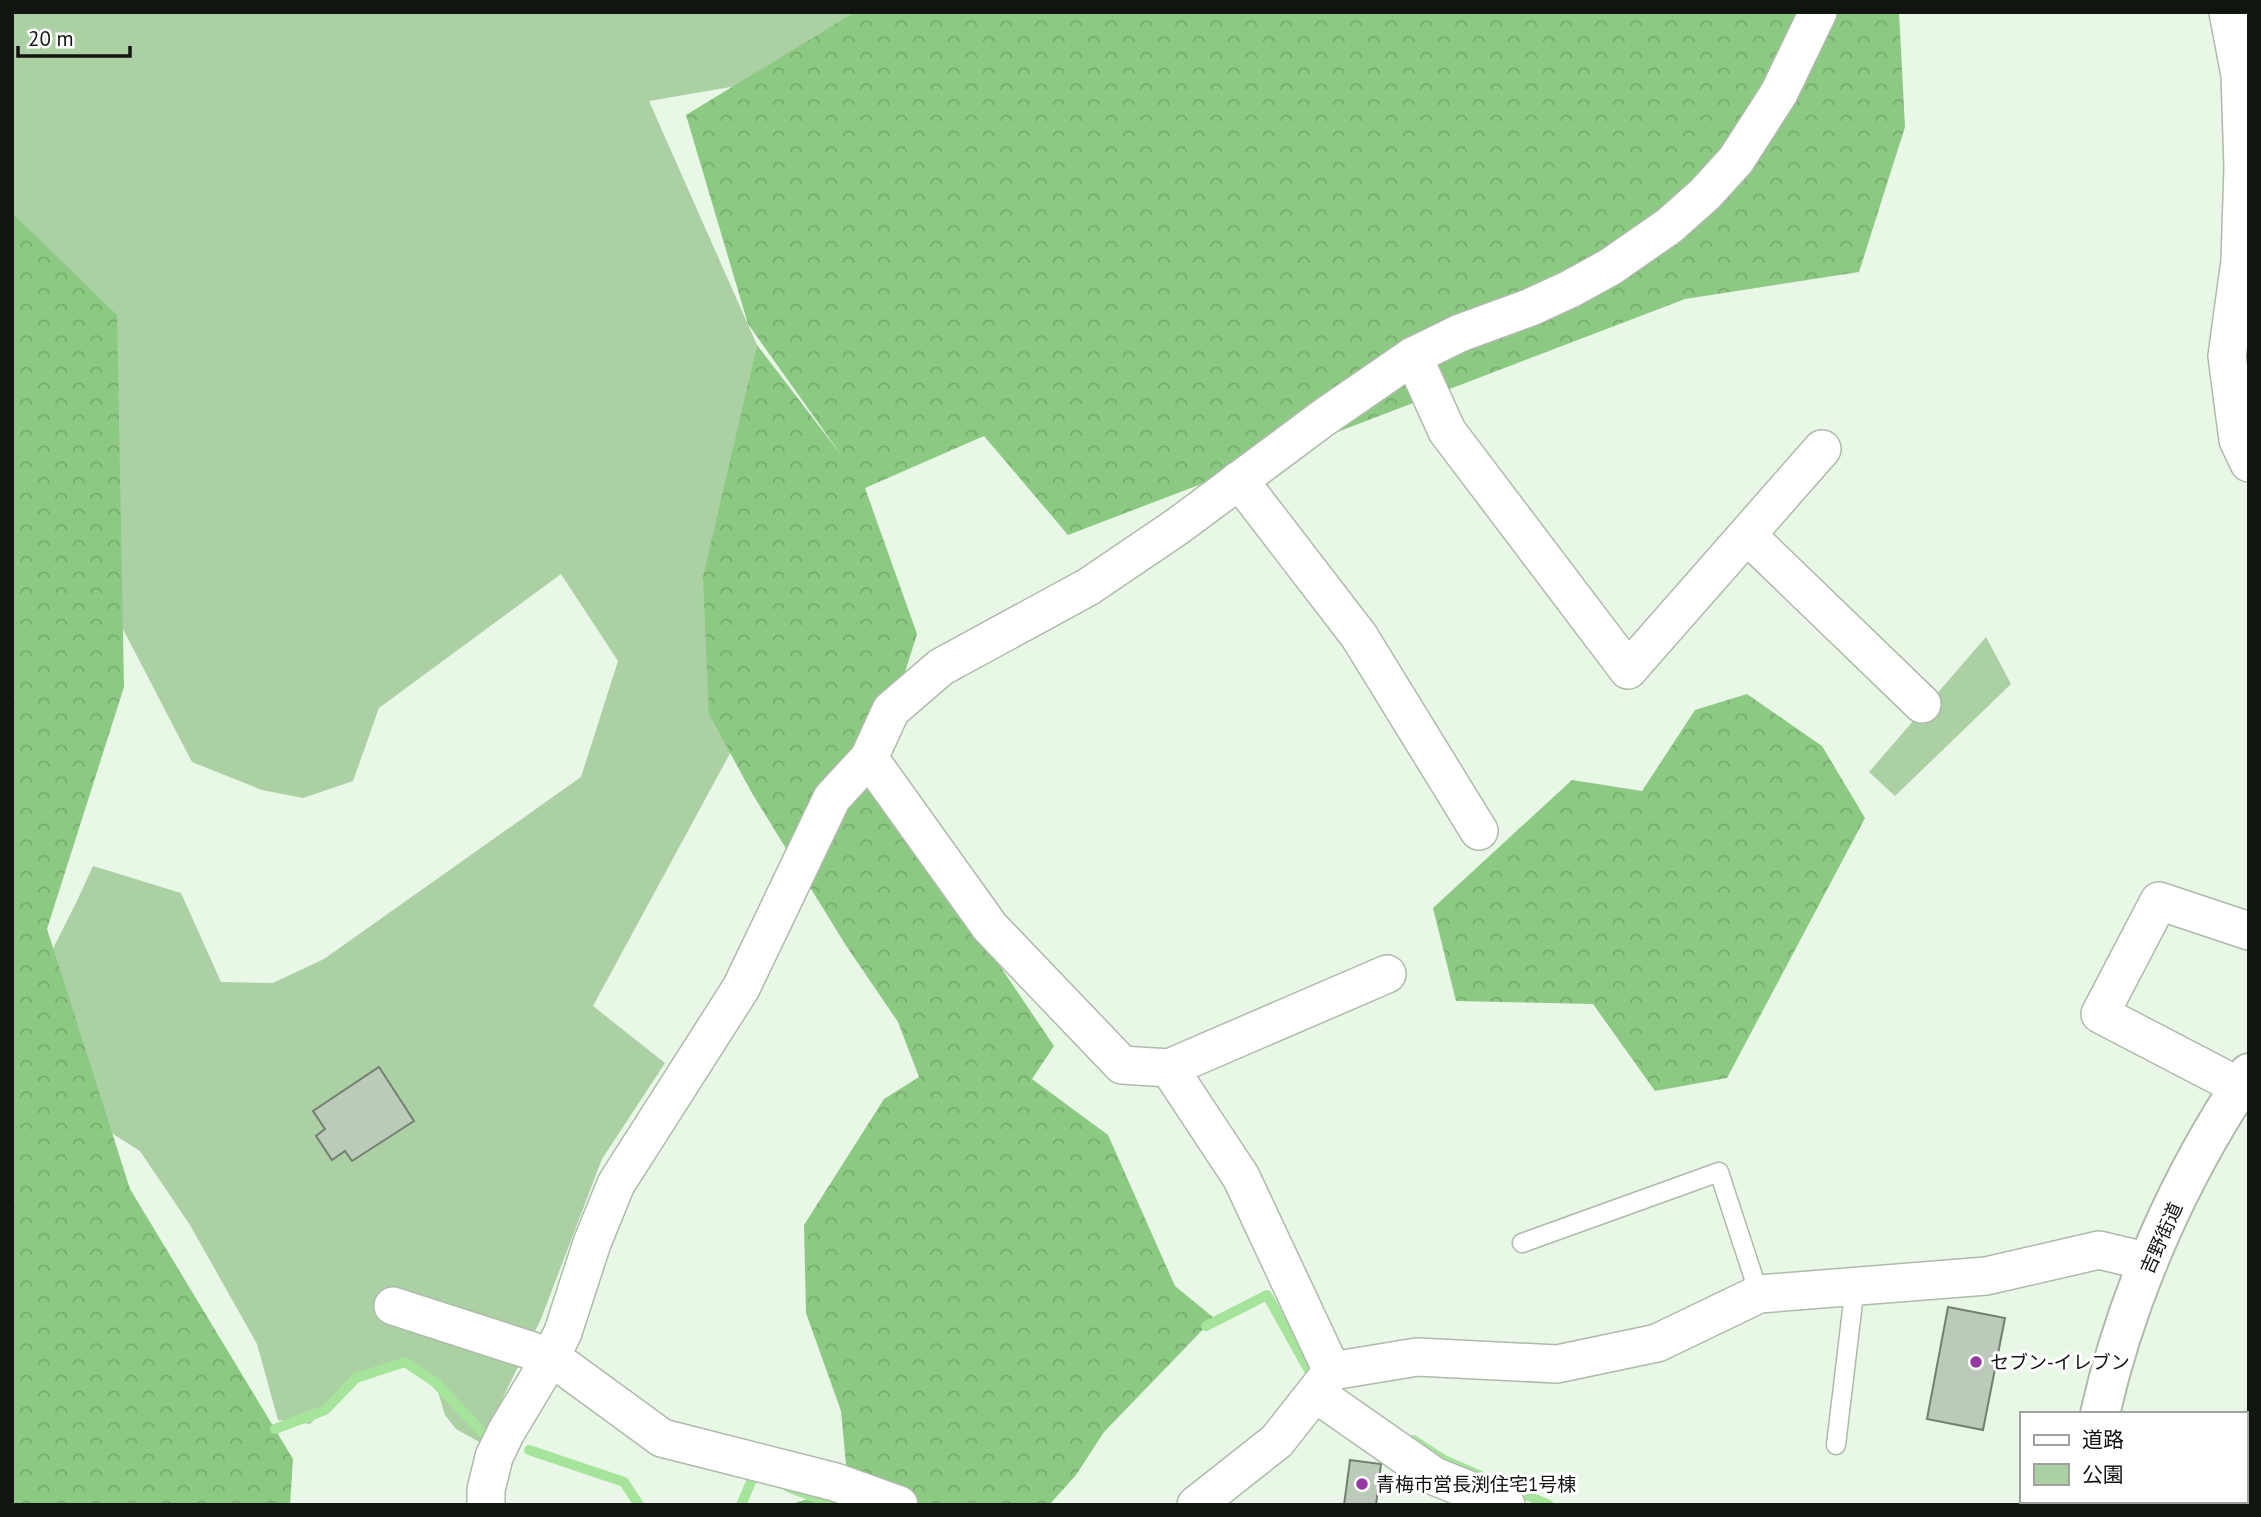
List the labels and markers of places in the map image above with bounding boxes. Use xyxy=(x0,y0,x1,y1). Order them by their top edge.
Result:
place label: セブン-イレブン xyxy=(1990,1350,2130,1374)
marker: セブン-イレブン xyxy=(1968,1354,1984,1370)
place label: 青梅市営長渕住宅1号棟 xyxy=(1376,1472,1576,1496)
marker: 青梅市営長渕住宅1号棟 xyxy=(1354,1476,1370,1492)

